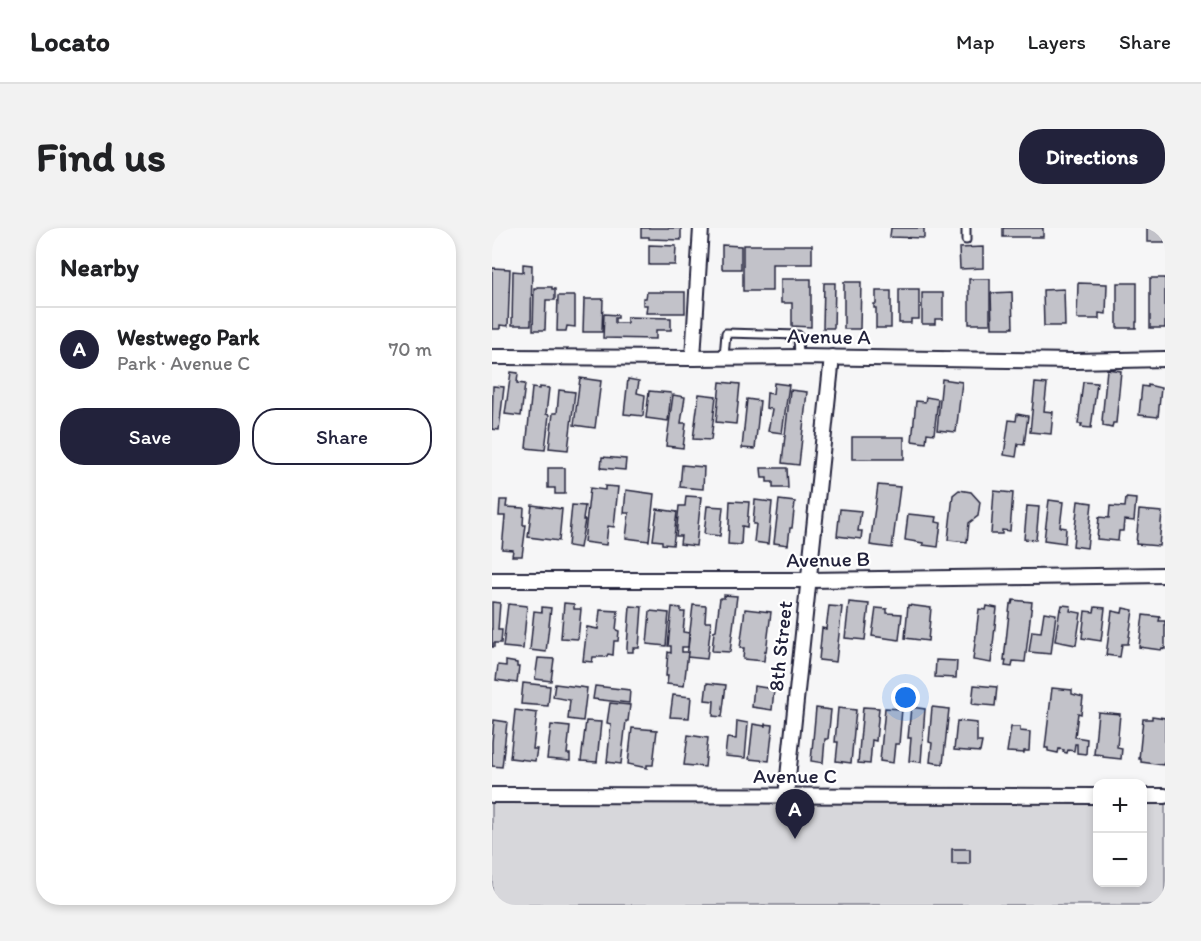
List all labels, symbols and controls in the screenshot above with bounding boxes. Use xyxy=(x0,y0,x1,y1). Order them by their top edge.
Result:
text: Locato xyxy=(30,24,110,58)
text: Map xyxy=(956,29,995,54)
text: Layers xyxy=(1028,29,1086,54)
text: Share xyxy=(1119,29,1171,54)
button: Directions xyxy=(1019,129,1165,184)
text: Find us xyxy=(36,131,166,182)
text: Nearby xyxy=(60,251,139,283)
street label: Avenue A xyxy=(787,323,872,349)
text: Westwego Park xyxy=(117,324,259,351)
text: A xyxy=(73,337,86,361)
text: 70 m xyxy=(388,337,432,361)
text: Park · Avenue C xyxy=(117,351,250,375)
button: Save xyxy=(60,408,240,465)
button: Share xyxy=(252,408,432,465)
street label: Avenue B xyxy=(786,546,870,572)
street label: 8th Street xyxy=(763,599,797,692)
your location xyxy=(891,683,920,712)
street label: Avenue C xyxy=(753,763,837,788)
map controls xyxy=(1093,779,1147,887)
button: + xyxy=(1093,779,1147,833)
pin: A xyxy=(776,790,814,839)
button: − xyxy=(1093,833,1147,887)

